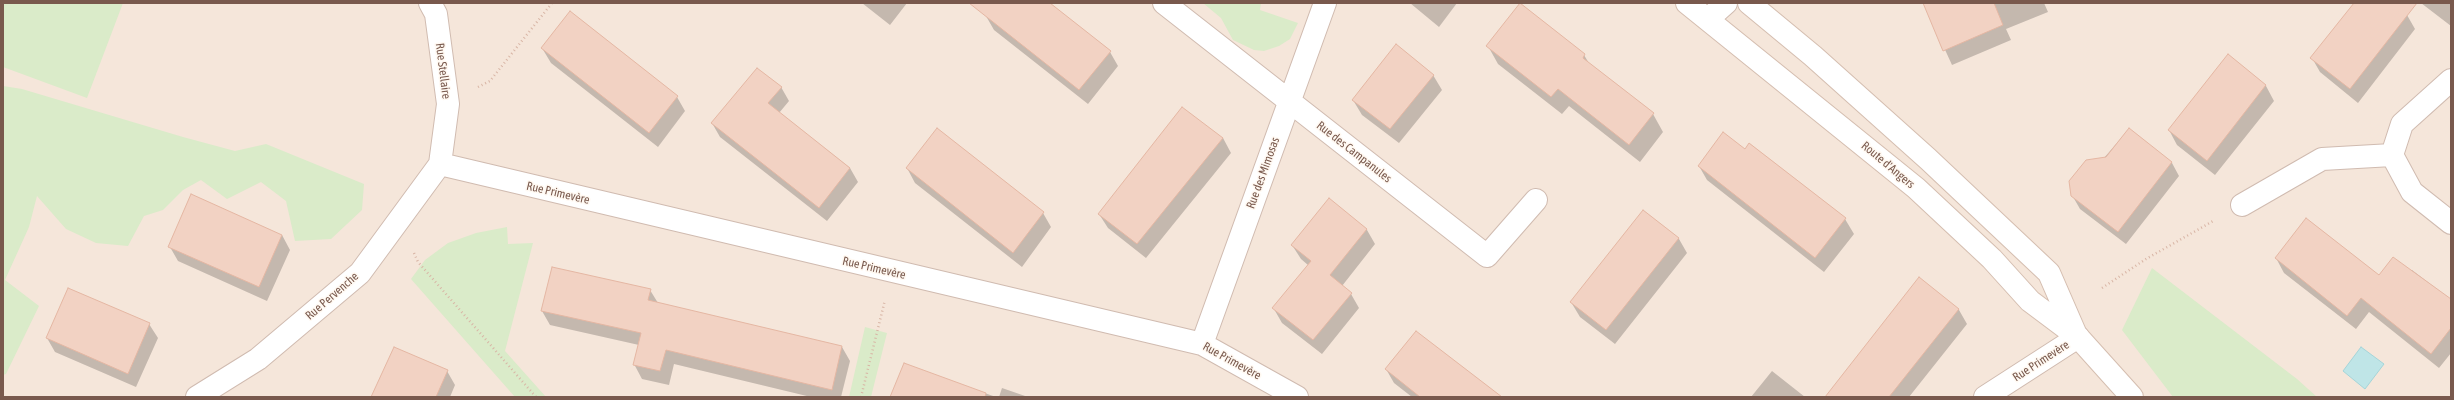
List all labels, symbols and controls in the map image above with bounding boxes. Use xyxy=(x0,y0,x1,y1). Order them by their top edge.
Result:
street label: Rue Stellaire xyxy=(432,42,454,100)
street label: Rue des Campanules xyxy=(1314,118,1394,186)
street label: Rue des Mimosas xyxy=(1243,135,1283,211)
street label: Route d'Angers xyxy=(1858,138,1918,192)
street label: Rue Primevère xyxy=(525,179,591,207)
street label: Rue Primevère xyxy=(841,254,907,282)
street label: Rue Pervenche xyxy=(303,269,361,323)
street label: Rue Primevère xyxy=(2010,337,2072,385)
street label: Rue Primevère xyxy=(1200,339,1264,383)

